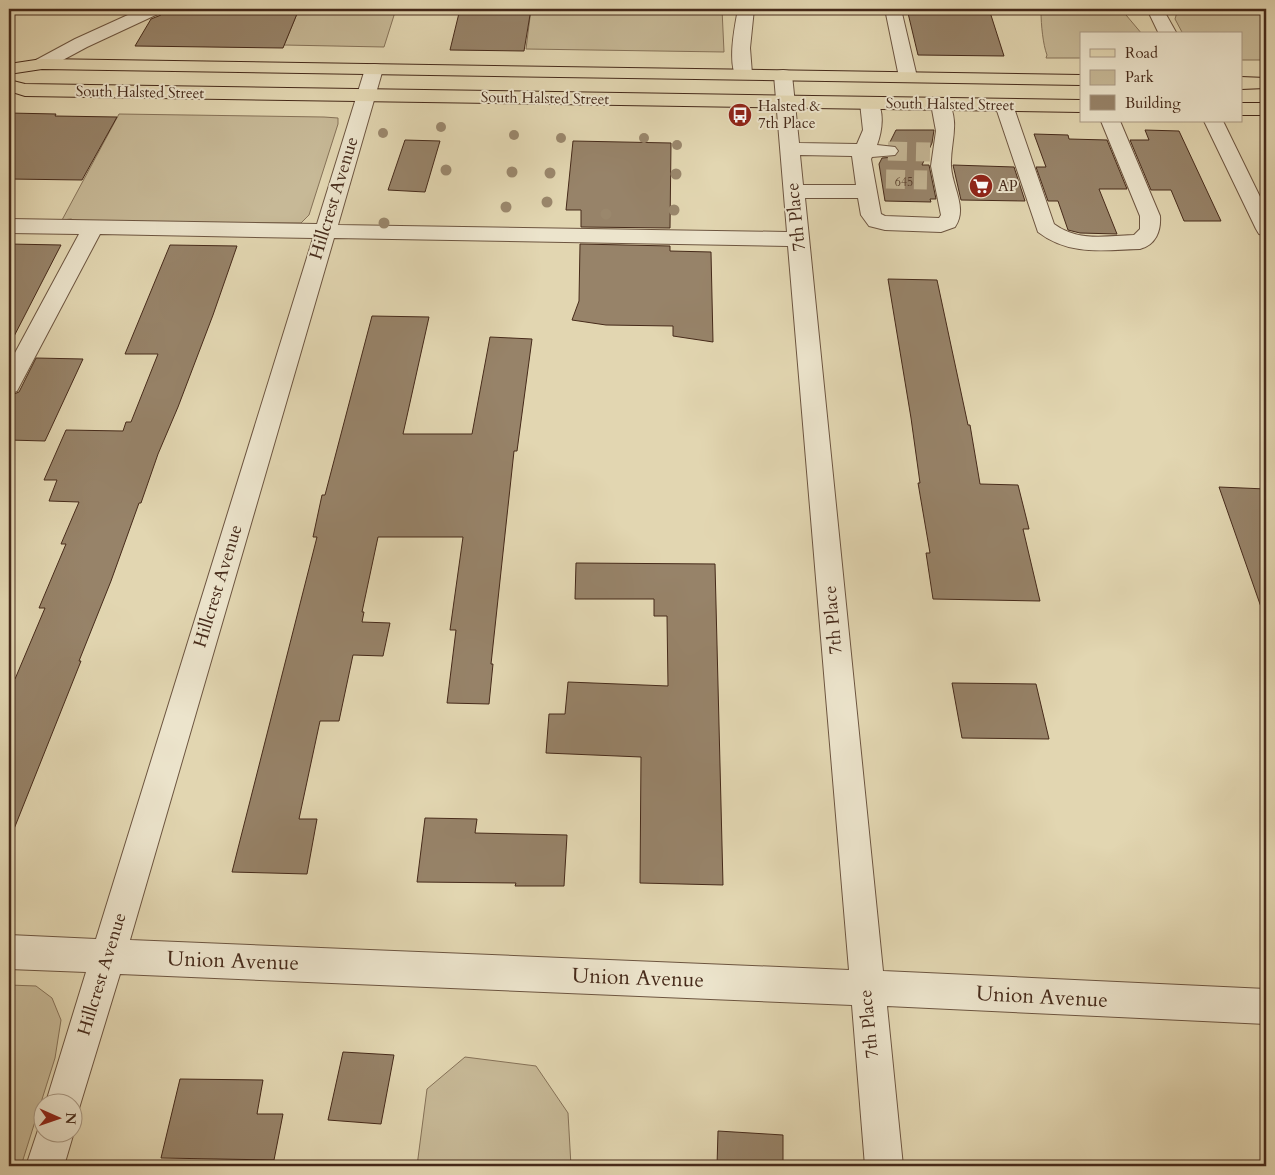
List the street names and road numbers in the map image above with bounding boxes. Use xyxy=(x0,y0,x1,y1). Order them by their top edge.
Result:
street label: South Halsted Street xyxy=(76,81,205,103)
street label: South Halsted Street xyxy=(481,87,610,109)
street label: South Halsted Street xyxy=(886,93,1015,115)
street label: Hillcrest Avenue xyxy=(303,134,365,262)
street label: 7th Place xyxy=(780,181,812,253)
street label: Hillcrest Avenue xyxy=(187,522,249,650)
street label: 7th Place xyxy=(818,585,848,655)
street label: Hillcrest Avenue xyxy=(71,910,133,1038)
street label: Union Avenue xyxy=(167,944,299,978)
street label: Union Avenue xyxy=(572,961,704,995)
street label: Union Avenue xyxy=(975,979,1109,1015)
street label: 7th Place xyxy=(853,988,885,1060)

